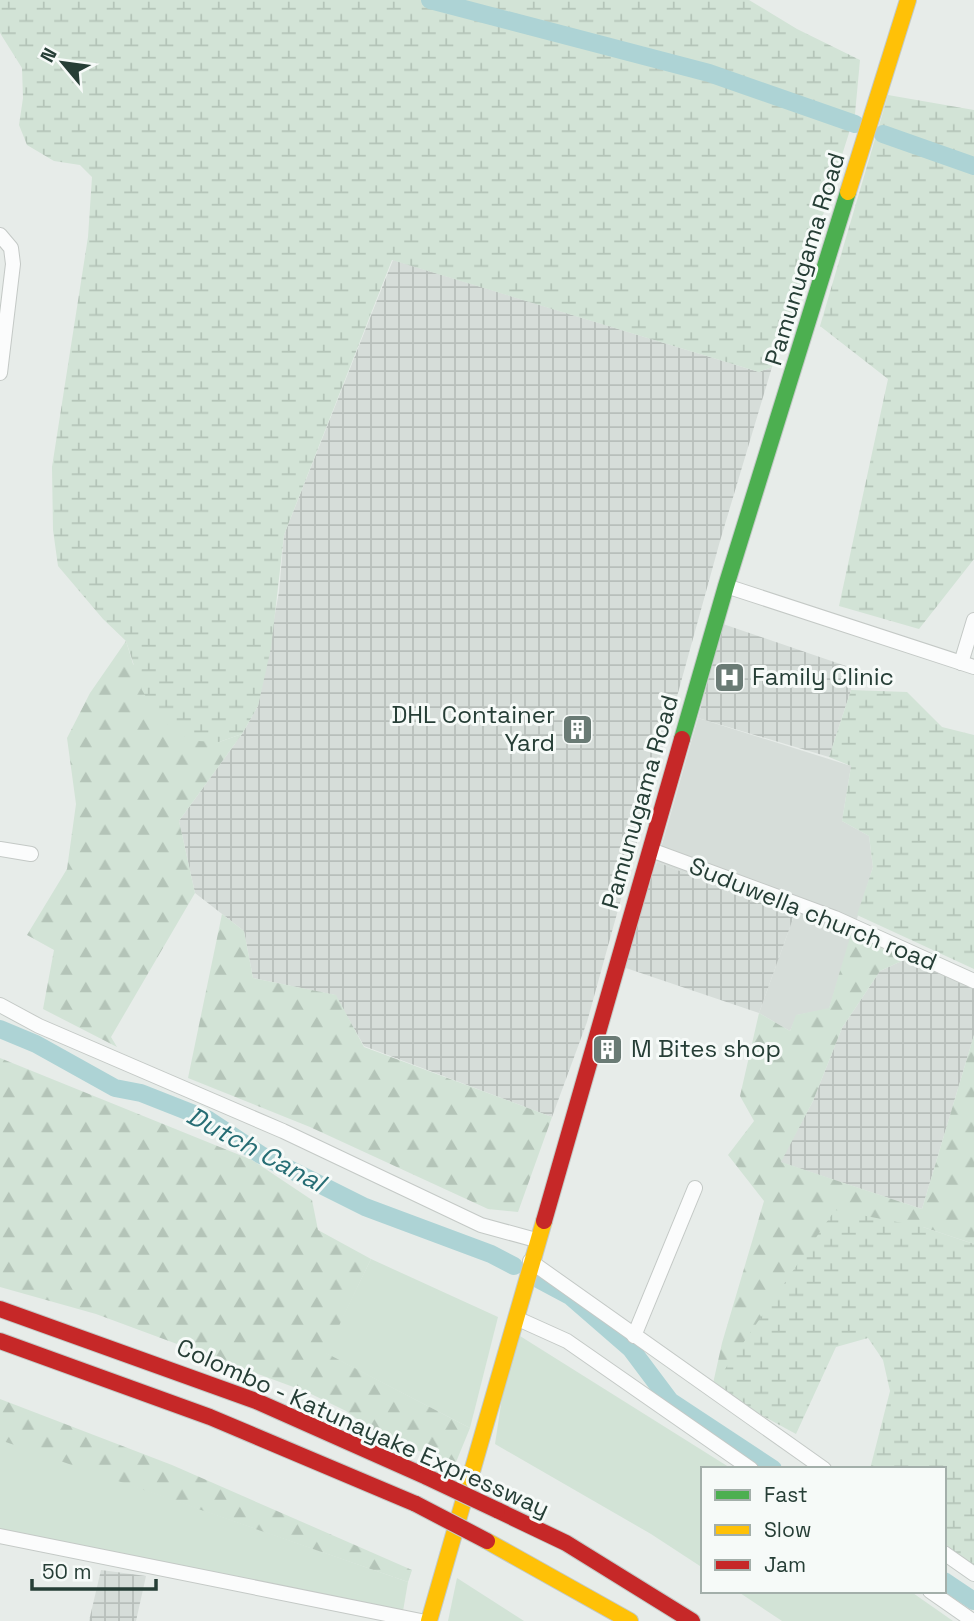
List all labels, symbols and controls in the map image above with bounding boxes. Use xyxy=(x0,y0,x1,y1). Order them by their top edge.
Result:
north arrow xyxy=(28,28,98,98)
text: N xyxy=(35,43,63,67)
street label: Pamunugama Road xyxy=(757,149,852,369)
hospital icon: Family Clinic xyxy=(712,660,746,694)
place label: Family Clinic xyxy=(752,661,894,692)
street label: Pamunugama Road xyxy=(594,691,685,912)
place label: DHL Container Yard xyxy=(391,699,555,758)
building icon: DHL Container Yard xyxy=(561,712,595,746)
street label: Suduwella church road xyxy=(685,850,942,977)
building icon: M Bites shop xyxy=(591,1032,625,1066)
place label: M Bites shop xyxy=(631,1033,781,1064)
water label: Dutch Canal xyxy=(181,1098,333,1201)
street label: Colombo - Katunayake Expressway xyxy=(172,1331,554,1524)
legend xyxy=(701,1467,946,1593)
text: Fast xyxy=(764,1481,808,1508)
text: Slow xyxy=(764,1516,812,1543)
scale bar xyxy=(32,1548,156,1592)
text: Jam xyxy=(764,1551,806,1578)
text: 50 m xyxy=(42,1558,92,1585)

